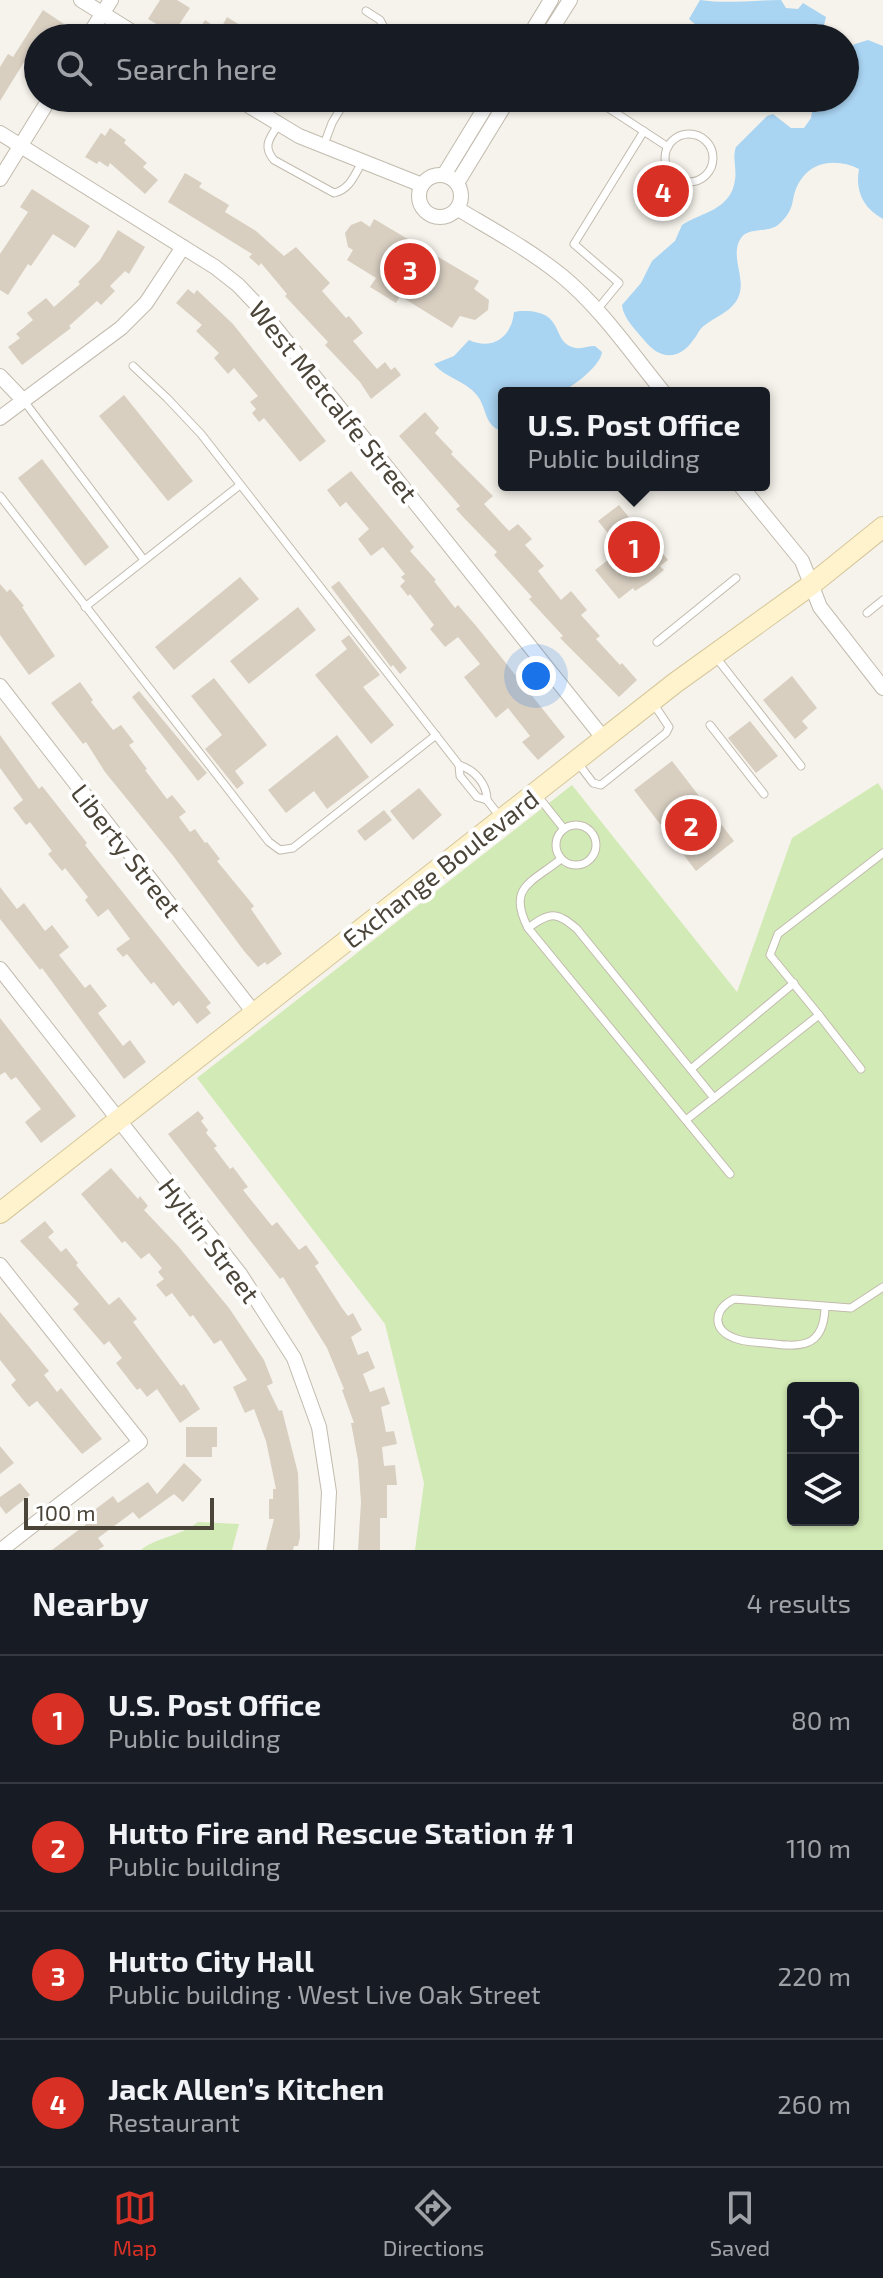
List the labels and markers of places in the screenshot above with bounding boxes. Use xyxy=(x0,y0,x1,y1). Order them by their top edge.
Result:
pin: 4 xyxy=(637,161,689,221)
pin: 3 xyxy=(384,239,436,299)
pin: 1 xyxy=(608,517,660,577)
pin: 2 xyxy=(665,795,717,855)

